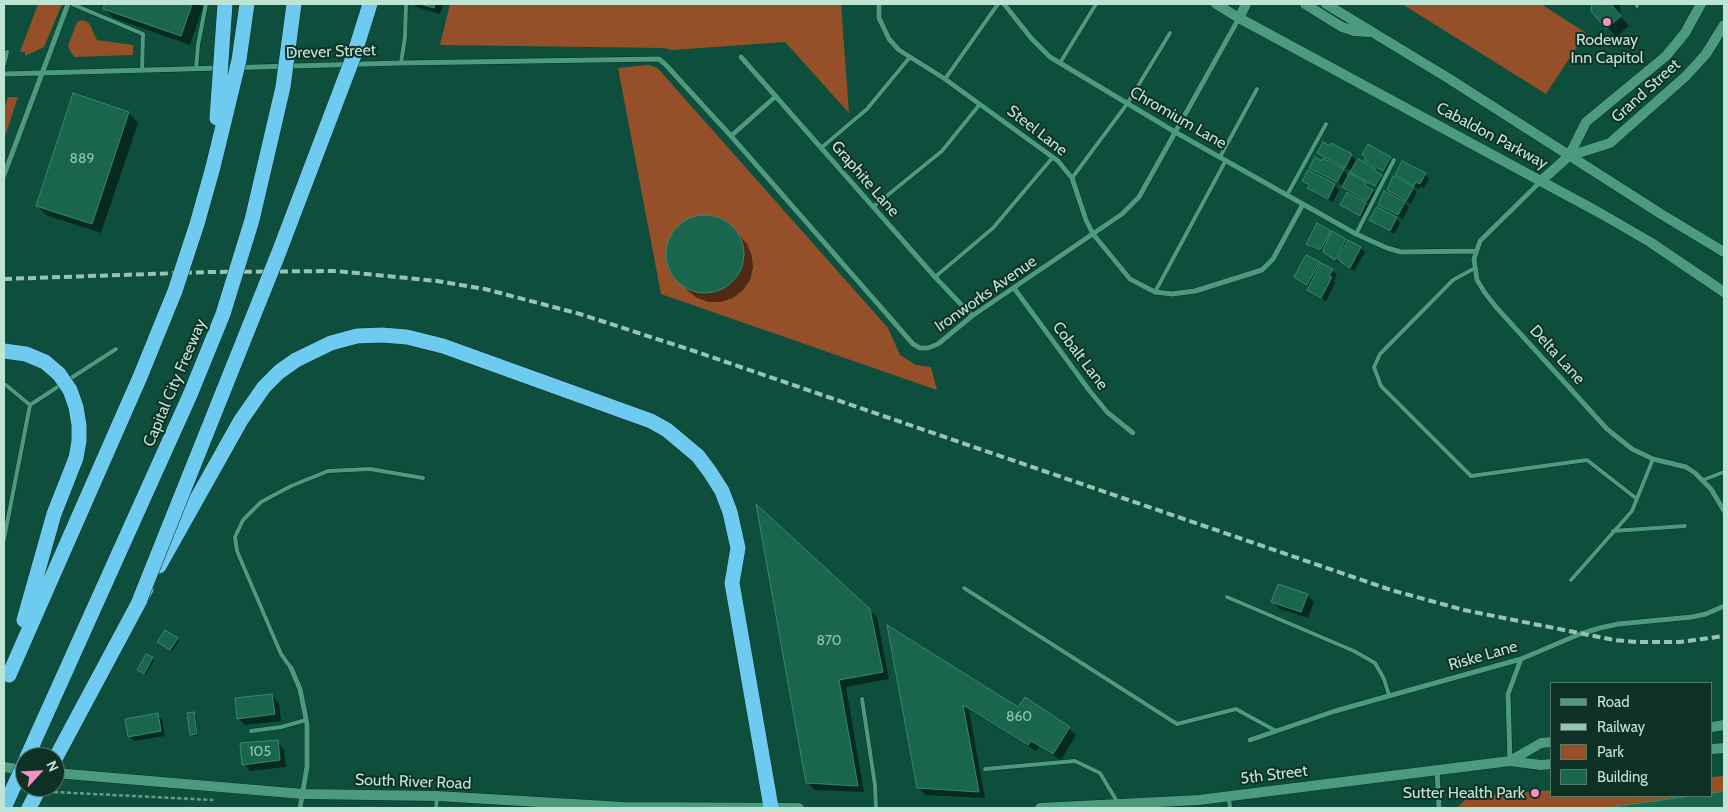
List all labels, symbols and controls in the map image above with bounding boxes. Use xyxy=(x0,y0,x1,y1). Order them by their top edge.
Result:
marker: Rodeway Inn Capitol xyxy=(1601,16,1613,28)
place label: Rodeway Inn Capitol xyxy=(1570,30,1644,68)
street label: Drever Street xyxy=(286,41,376,63)
street label: Grand Street xyxy=(1608,55,1684,127)
street label: Chromium Lane xyxy=(1126,83,1230,153)
street label: Cabaldon Parkway xyxy=(1433,98,1551,174)
street label: Steel Lane xyxy=(1003,102,1071,160)
street label: Graphite Lane xyxy=(827,137,903,221)
house number: 889 xyxy=(70,151,94,167)
street label: Ironworks Avenue xyxy=(931,252,1041,336)
street label: Capital City Freeway xyxy=(139,316,211,450)
street label: Cobalt Lane xyxy=(1048,318,1112,394)
street label: Delta Lane xyxy=(1525,321,1589,389)
house number: 870 xyxy=(816,633,842,649)
street label: Riske Lane xyxy=(1446,637,1520,675)
legend xyxy=(1550,682,1713,797)
text: Road xyxy=(1597,693,1630,711)
house number: 860 xyxy=(1006,709,1032,725)
text: Railway xyxy=(1597,718,1645,736)
text: Park xyxy=(1597,743,1624,761)
house number: 105 xyxy=(249,744,271,760)
north arrow xyxy=(15,747,65,797)
text: N xyxy=(42,758,63,774)
street label: 5th Street xyxy=(1239,761,1309,789)
text: Building xyxy=(1597,768,1648,786)
street label: South River Road xyxy=(355,770,471,794)
place label: Sutter Health Park xyxy=(1403,783,1525,803)
marker: Sutter Health Park xyxy=(1529,787,1541,799)

